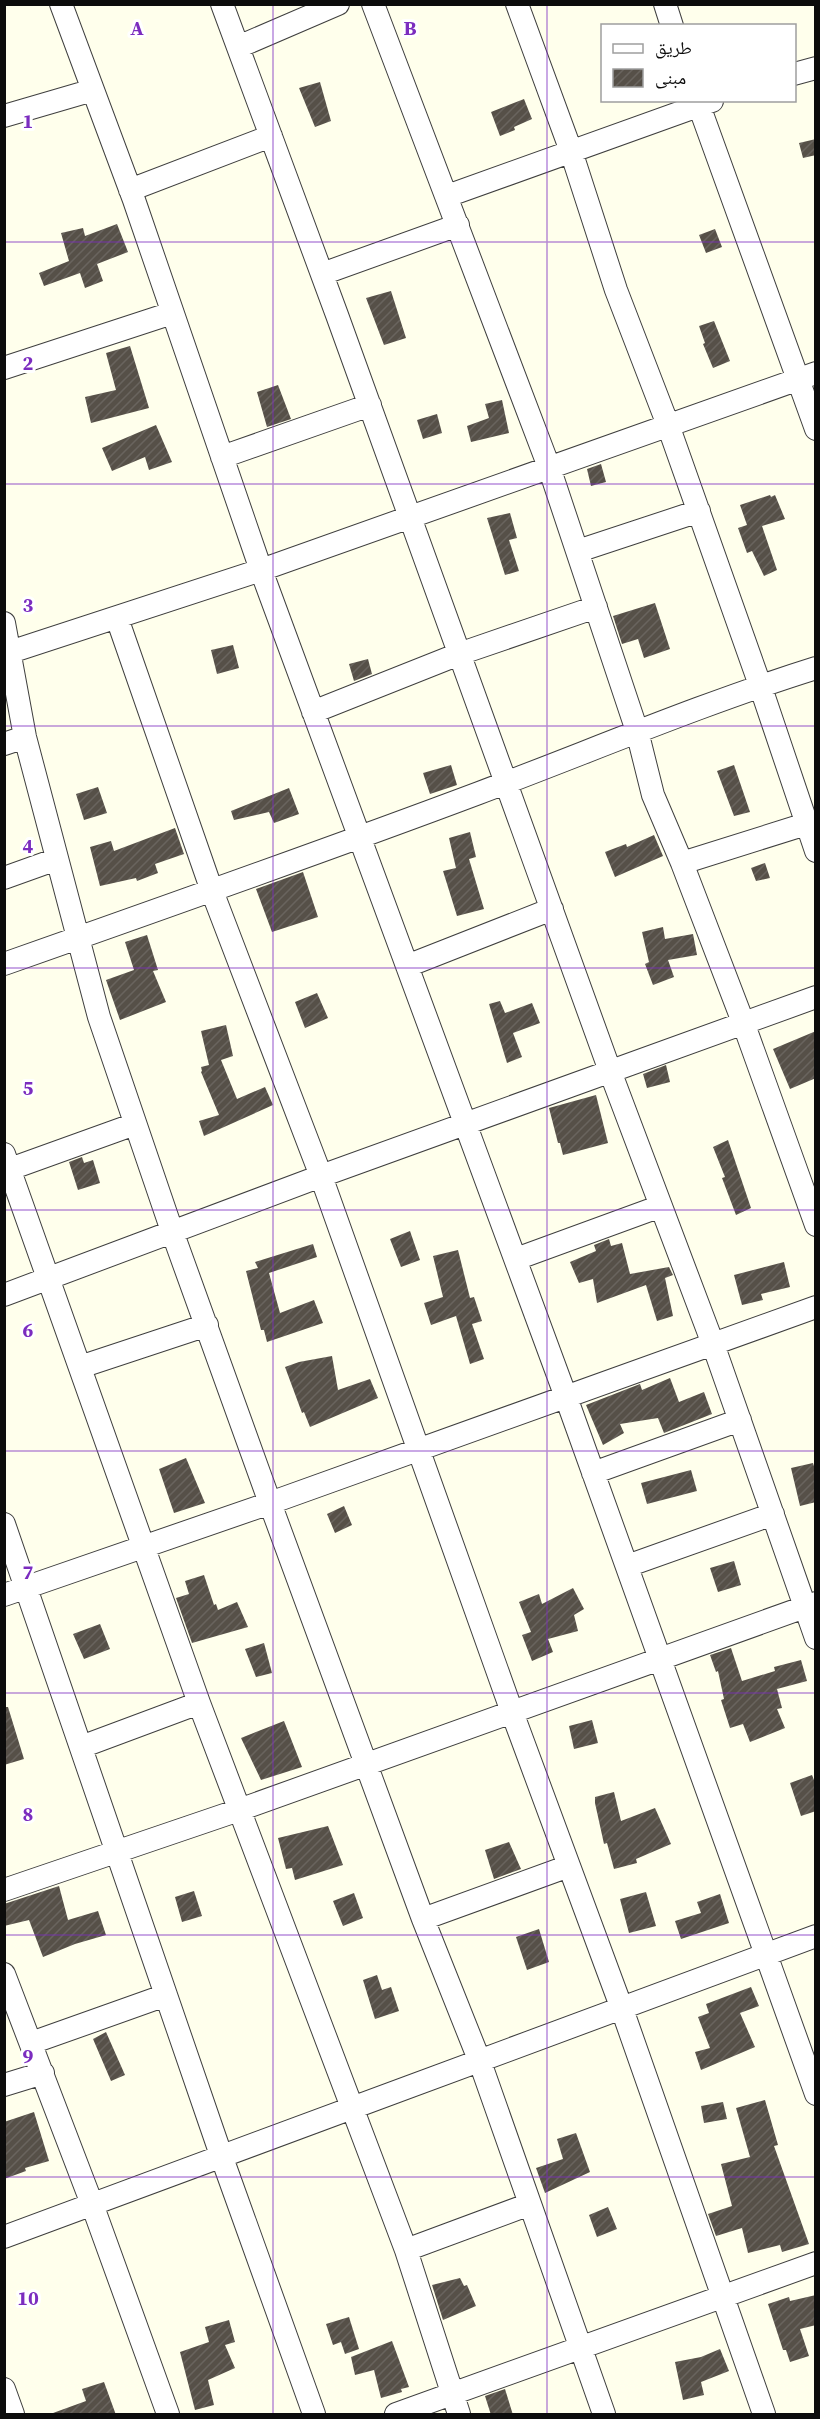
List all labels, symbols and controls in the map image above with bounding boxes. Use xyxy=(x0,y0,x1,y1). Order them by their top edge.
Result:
text: A xyxy=(130,14,144,42)
text: B xyxy=(403,14,417,42)
legend xyxy=(601,24,796,102)
text: طريق xyxy=(655,35,692,60)
text: مبنى xyxy=(655,65,686,90)
text: 1 xyxy=(23,107,33,135)
text: 2 xyxy=(23,349,34,377)
text: 3 xyxy=(23,591,34,619)
text: 4 xyxy=(23,832,34,860)
text: 5 xyxy=(23,1074,34,1102)
text: 6 xyxy=(23,1316,34,1344)
text: 7 xyxy=(23,1558,34,1586)
text: 8 xyxy=(23,1800,33,1828)
text: 9 xyxy=(23,2042,34,2070)
text: 10 xyxy=(17,2284,39,2312)

